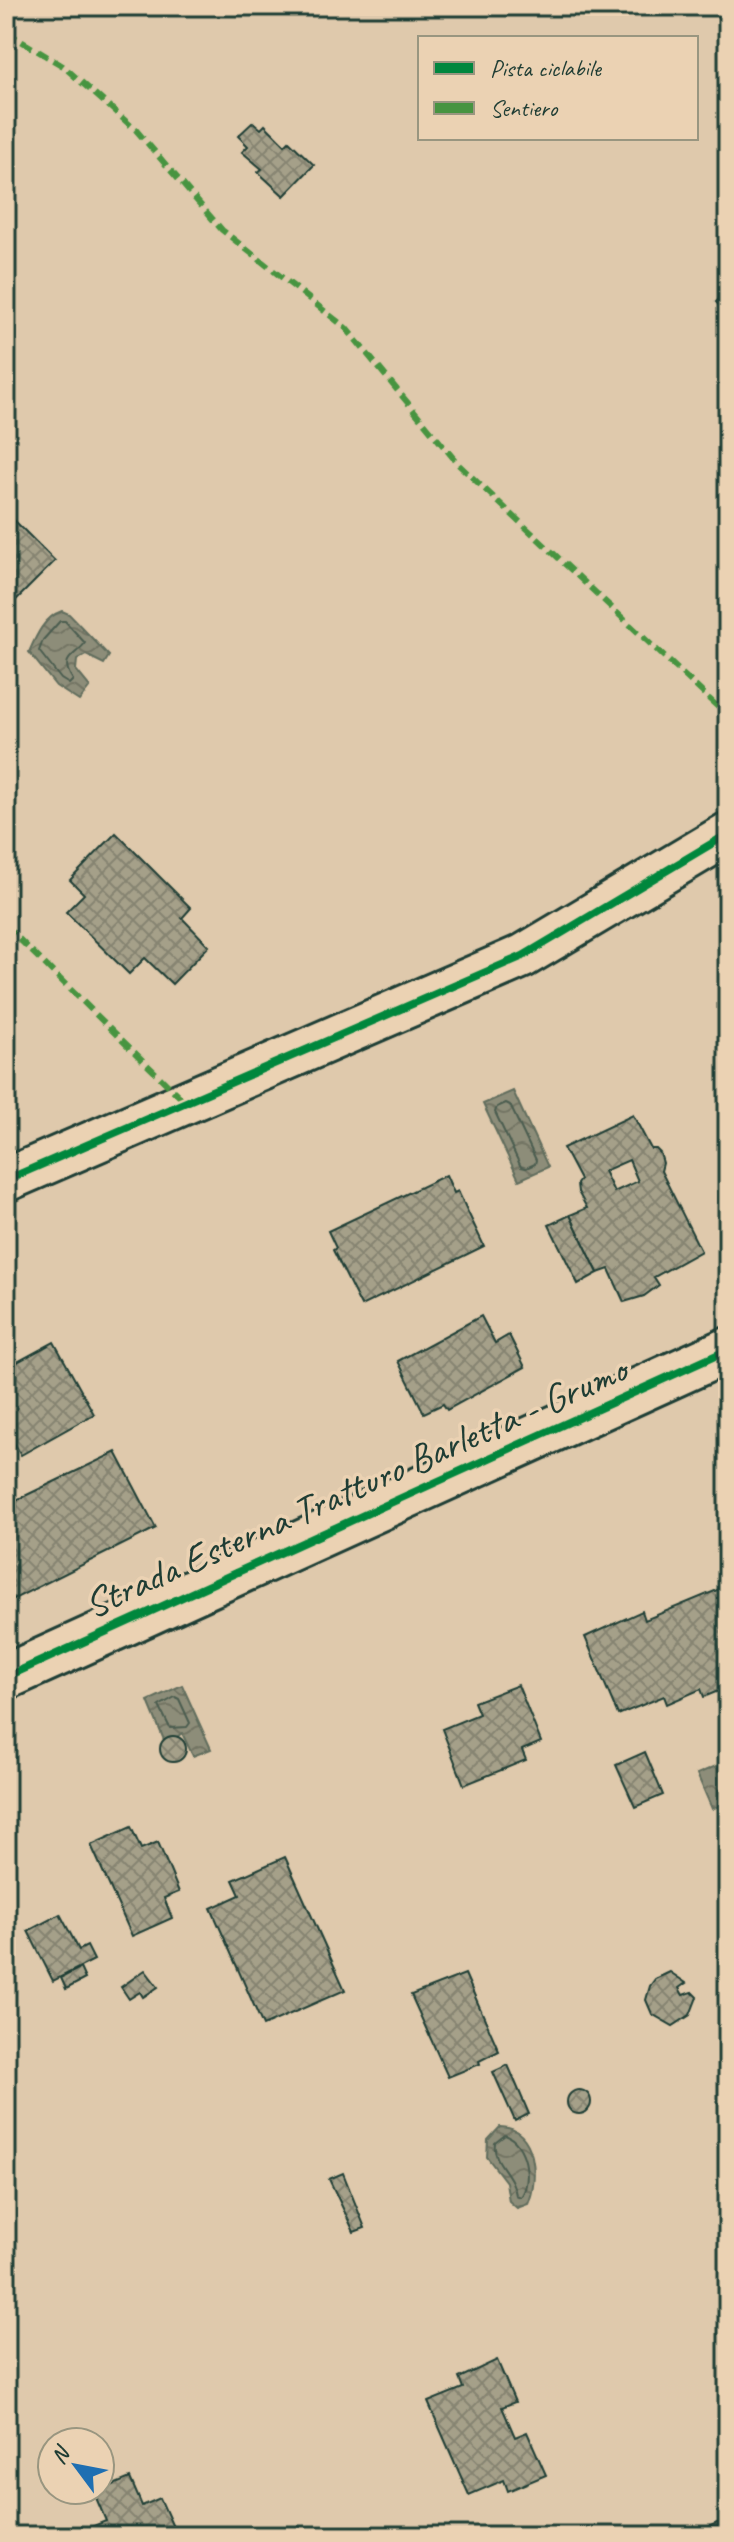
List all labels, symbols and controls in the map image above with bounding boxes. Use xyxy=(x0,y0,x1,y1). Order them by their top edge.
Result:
legend xyxy=(418,36,698,140)
text: Pista ciclabile xyxy=(490,53,603,83)
text: Sentiero xyxy=(490,93,559,123)
street label: Strada Esterna Tratturo Barletta - Grumo xyxy=(77,1343,638,1629)
north arrow xyxy=(36,2426,116,2506)
text: N xyxy=(44,2440,77,2469)

